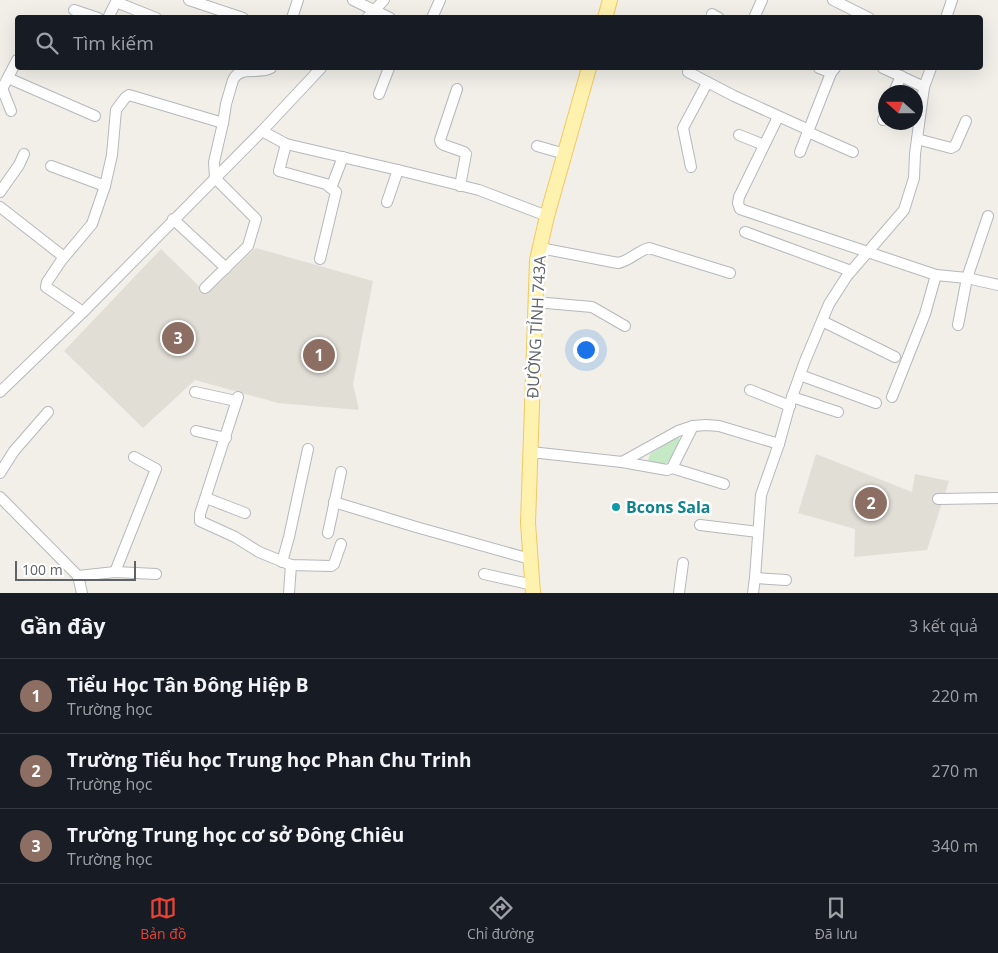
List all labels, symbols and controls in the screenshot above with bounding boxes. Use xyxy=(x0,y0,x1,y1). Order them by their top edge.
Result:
search box xyxy=(15,15,983,70)
icon: search xyxy=(33,29,61,57)
text: Tìm kiếm xyxy=(73,30,154,56)
north arrow xyxy=(878,85,923,130)
street label: ĐƯỜNG TỈNH 743A xyxy=(521,254,551,399)
pin: 3 xyxy=(162,319,194,357)
pin: 1 xyxy=(303,336,335,374)
your location xyxy=(573,337,599,363)
pin: 2 xyxy=(855,484,887,522)
place label: Bcons Sala xyxy=(626,496,711,518)
marker: Bcons Sala xyxy=(610,501,622,513)
scale bar xyxy=(15,558,136,581)
text: 100 m xyxy=(22,560,63,579)
text: Gần đây xyxy=(20,612,105,640)
text: 3 kết quả xyxy=(909,615,978,637)
text: Tiểu Học Tân Đông Hiệp B xyxy=(67,672,309,698)
text: 1 xyxy=(31,685,41,707)
text: 220 m xyxy=(932,685,978,707)
text: Trường học xyxy=(67,698,152,720)
text: Trường Tiểu học Trung học Phan Chu Trinh xyxy=(67,747,472,773)
text: 2 xyxy=(31,760,41,782)
text: 270 m xyxy=(932,760,978,782)
text: Trường học xyxy=(67,773,152,795)
text: Trường Trung học cơ sở Đông Chiêu xyxy=(67,822,404,848)
text: 3 xyxy=(31,835,41,857)
text: 340 m xyxy=(932,835,978,857)
text: Trường học xyxy=(67,848,152,870)
tab: Bản đồ xyxy=(140,894,186,943)
tab: Chỉ đường xyxy=(467,894,534,943)
tab: Đã lưu xyxy=(815,894,858,943)

